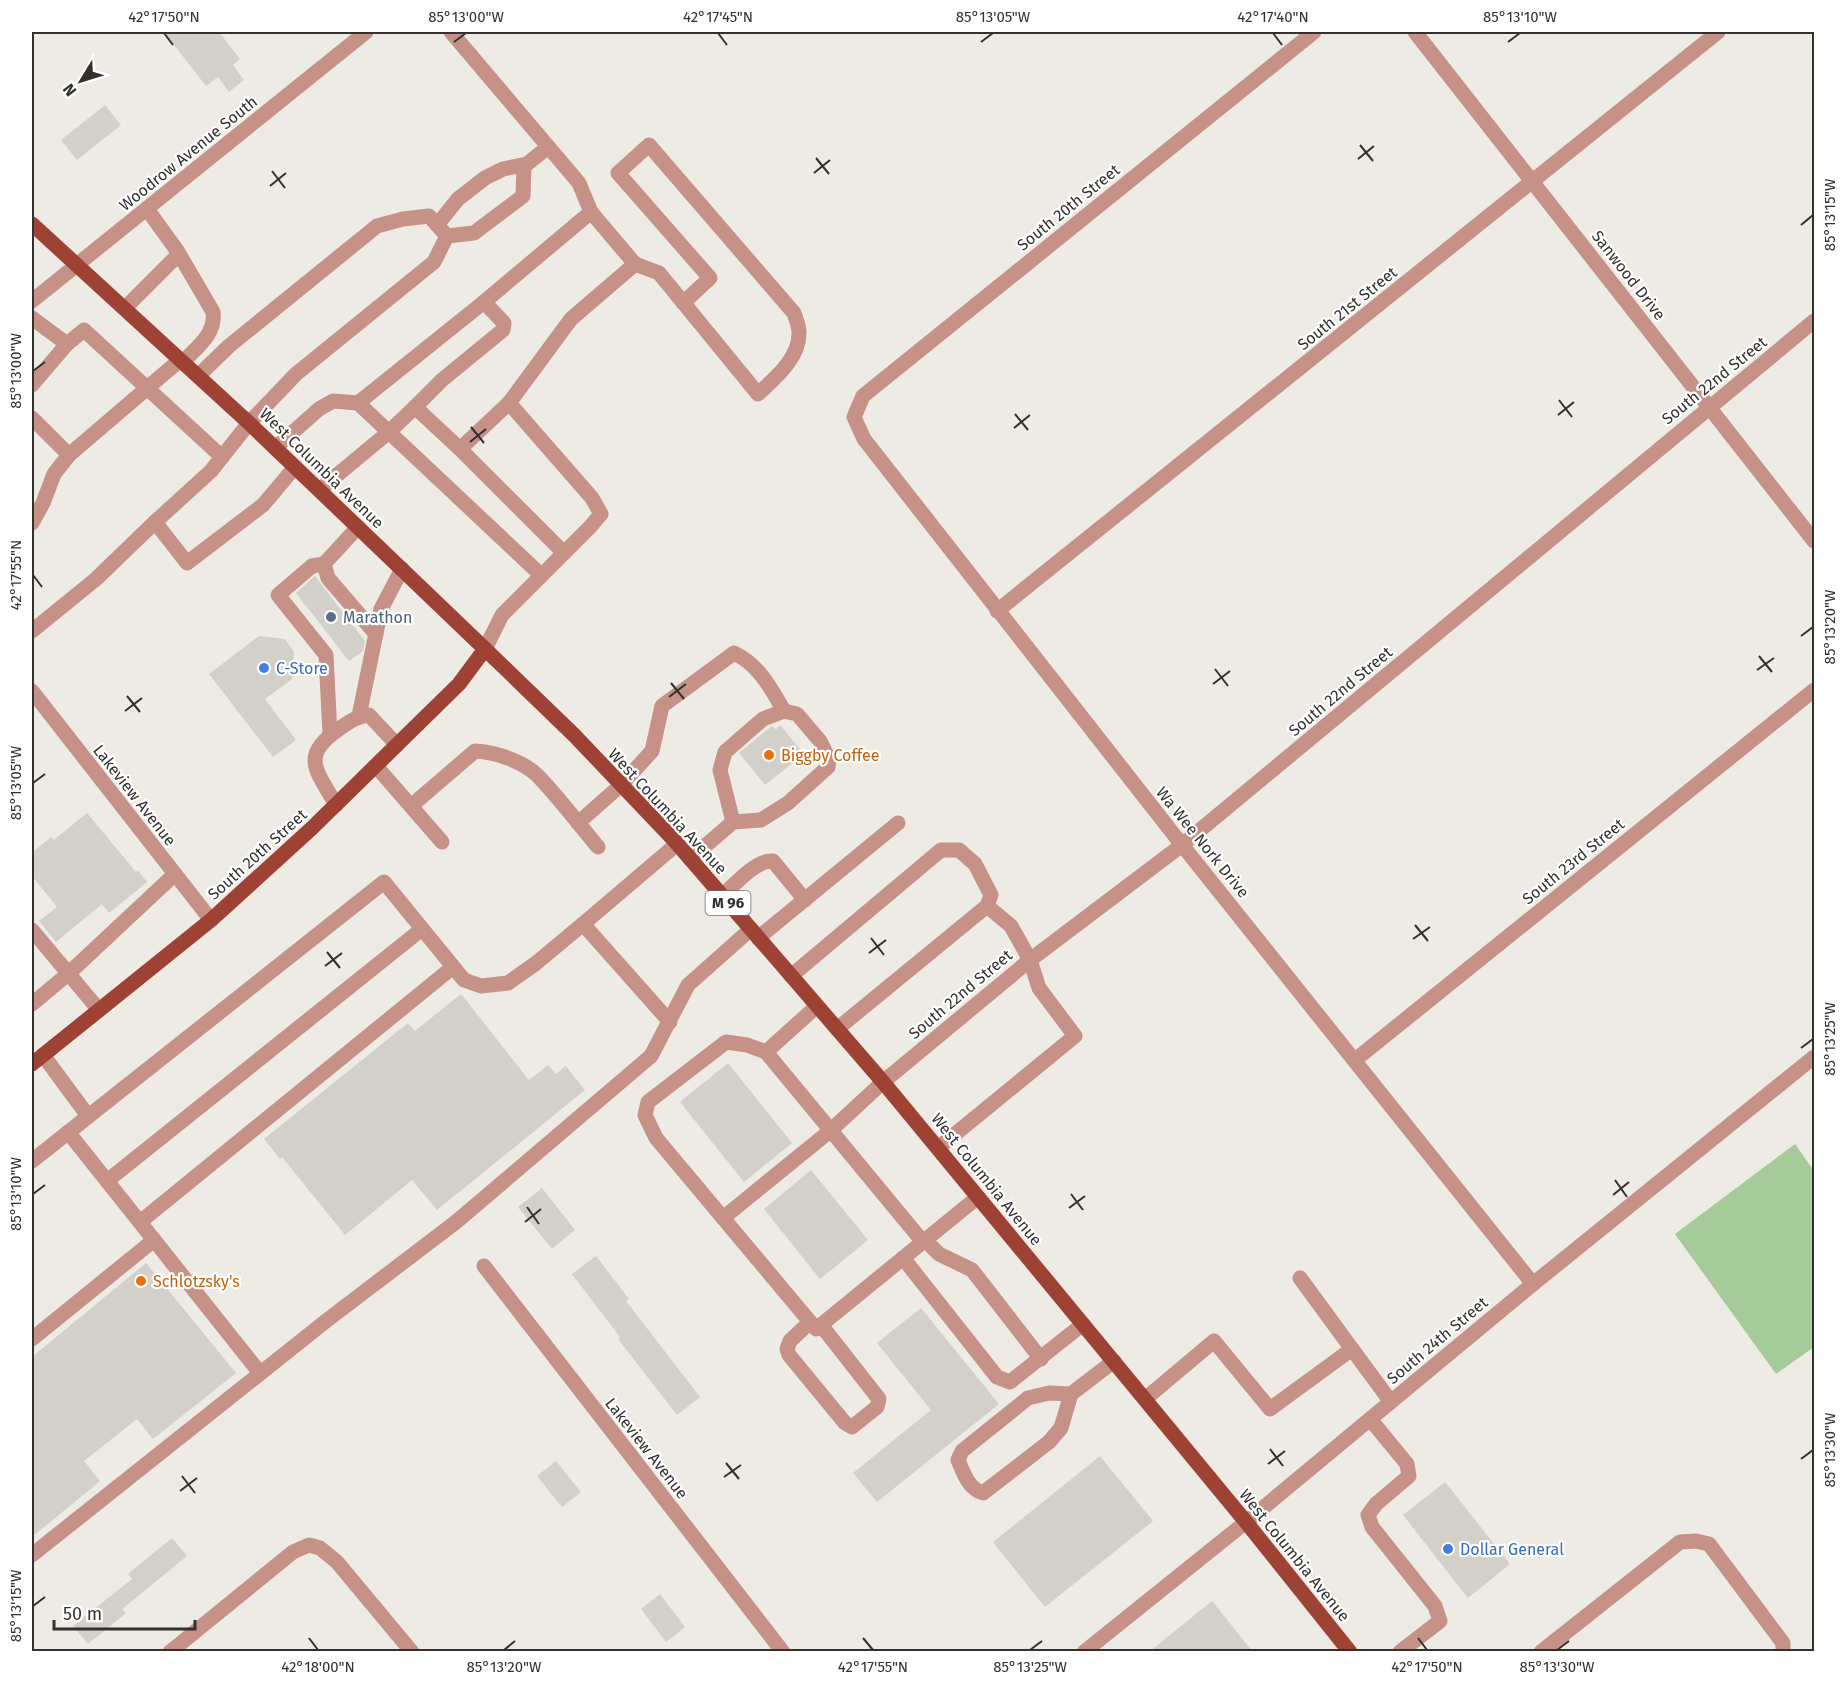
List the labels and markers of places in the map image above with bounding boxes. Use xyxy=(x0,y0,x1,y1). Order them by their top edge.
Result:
place label: Marathon xyxy=(343,608,412,627)
marker: Marathon xyxy=(324,610,338,624)
place label: C-Store xyxy=(276,659,328,678)
marker: C-Store xyxy=(257,661,271,675)
place label: Biggby Coffee xyxy=(781,746,879,765)
marker: Biggby Coffee xyxy=(762,748,776,762)
place label: Schlotzsky's xyxy=(153,1272,240,1291)
marker: Schlotzsky's xyxy=(134,1274,148,1288)
place label: Dollar General xyxy=(1460,1540,1564,1559)
marker: Dollar General xyxy=(1441,1542,1455,1556)

